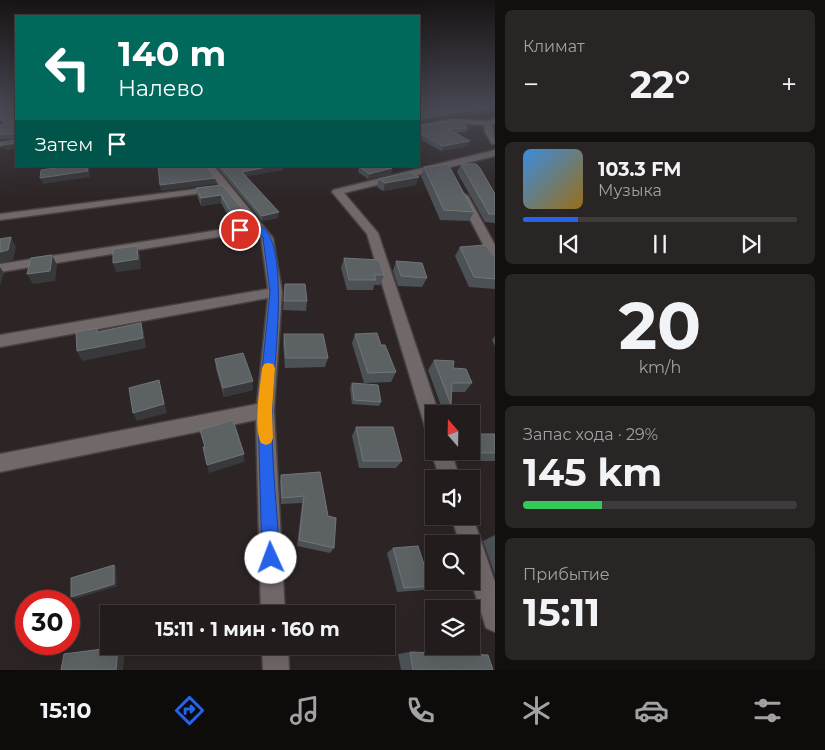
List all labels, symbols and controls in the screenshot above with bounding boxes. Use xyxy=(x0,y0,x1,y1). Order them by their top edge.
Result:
text: 140 m xyxy=(118,32,226,75)
icon: left xyxy=(35,35,100,100)
text: Климат xyxy=(523,37,585,56)
text: 22° xyxy=(630,61,690,108)
text: − xyxy=(523,67,539,101)
text: + xyxy=(781,67,797,101)
text: Налево xyxy=(118,75,204,102)
icon: arrive xyxy=(103,130,131,158)
text: Затем xyxy=(35,133,93,156)
text: 103.3 FM xyxy=(598,158,682,181)
text: Музыка xyxy=(598,181,662,200)
pin xyxy=(219,209,261,251)
icon: arrive xyxy=(226,216,254,244)
icon: previous xyxy=(555,230,583,258)
icon: pause xyxy=(646,230,674,258)
icon: next xyxy=(737,230,765,258)
text: 20 xyxy=(619,286,701,365)
text: km/h xyxy=(639,358,681,377)
north arrow xyxy=(425,405,480,460)
map controls xyxy=(425,405,480,655)
text: Запас хода · 29% xyxy=(523,425,658,444)
text: 145 km xyxy=(523,449,662,496)
button: sound xyxy=(425,470,480,525)
position arrow xyxy=(244,531,296,583)
button: search xyxy=(425,535,480,590)
text: Прибытие xyxy=(523,565,610,584)
text: 15:11 xyxy=(523,589,600,636)
speed limit sign: 30 xyxy=(15,590,80,655)
button: layers xyxy=(425,600,480,655)
text: 15:11 · 1 мин · 160 m xyxy=(155,618,340,641)
icon: directions xyxy=(172,693,207,728)
icon: music xyxy=(287,693,322,728)
icon: phone xyxy=(403,693,438,728)
icon: climate xyxy=(519,693,554,728)
icon: car xyxy=(634,693,669,728)
icon: filters xyxy=(750,693,785,728)
text: 15:10 xyxy=(40,697,91,724)

